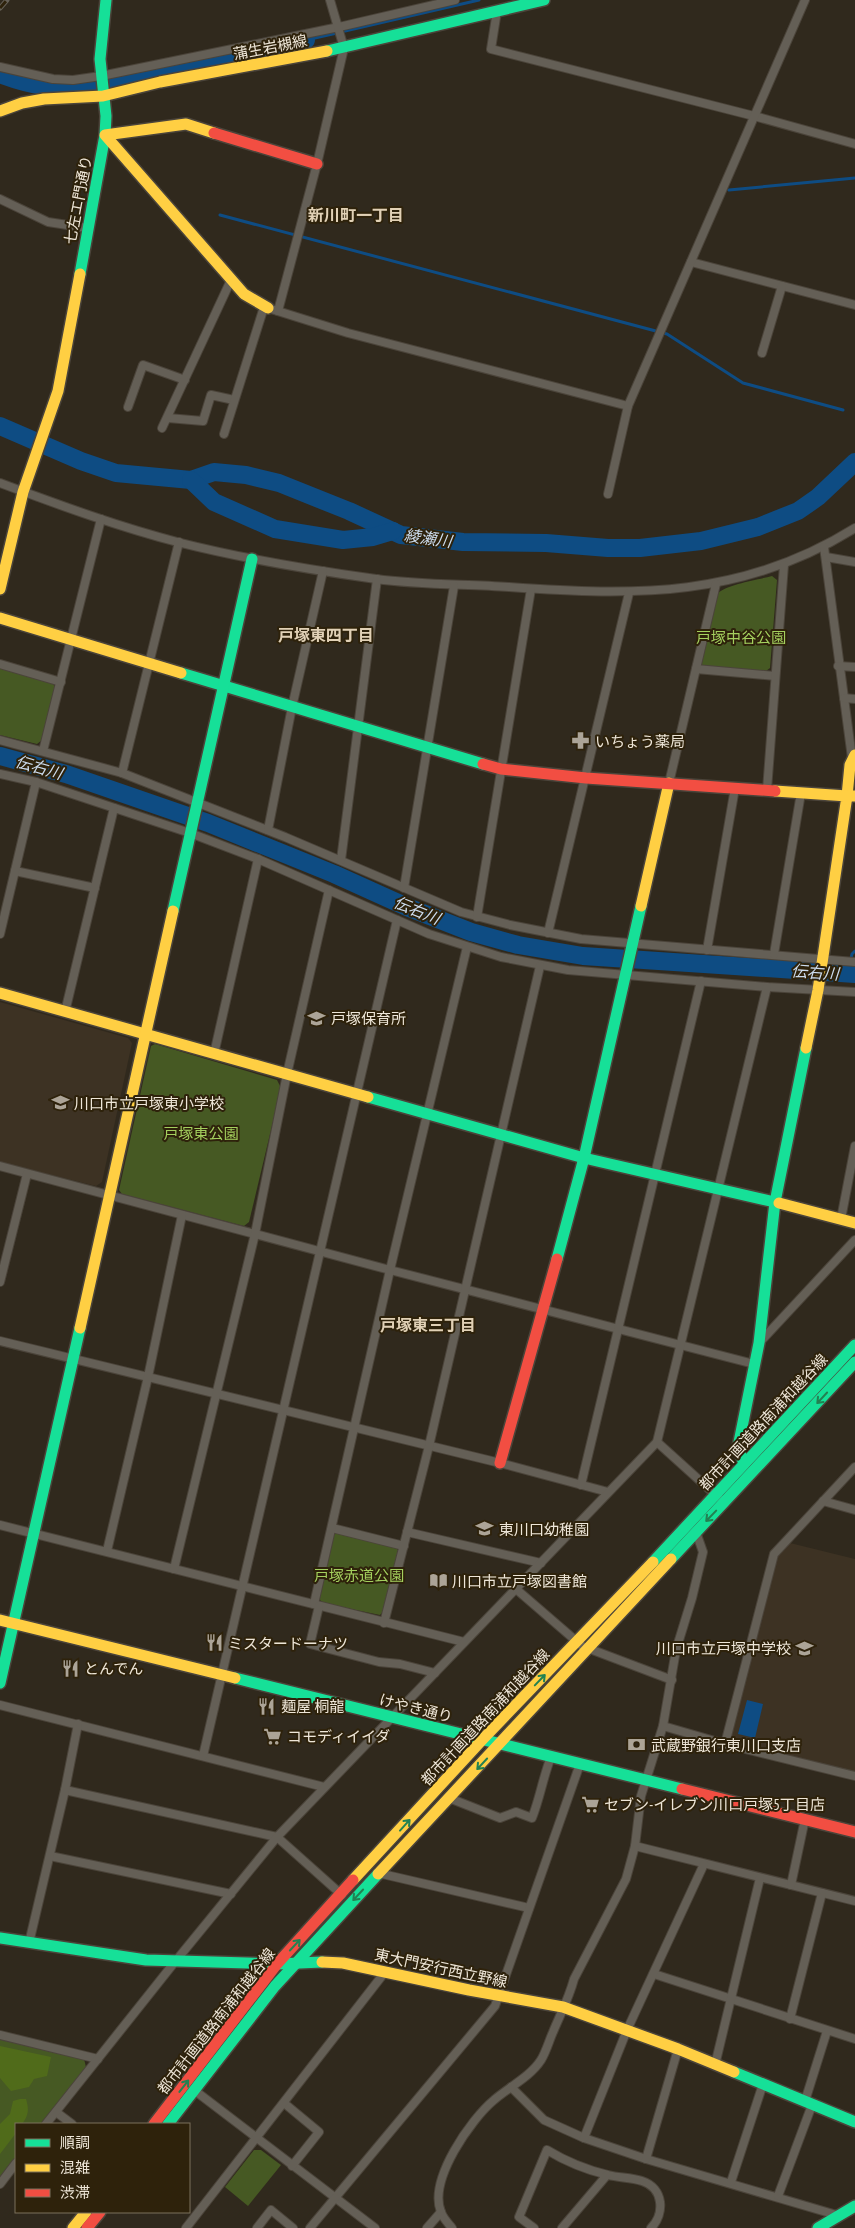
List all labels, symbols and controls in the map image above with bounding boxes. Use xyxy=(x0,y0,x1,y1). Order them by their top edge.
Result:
street label: 蒲生岩槻線 xyxy=(231,31,309,63)
street label: 七左エ門通り xyxy=(60,154,96,246)
district label: 新川町一丁目 xyxy=(308,205,404,225)
water label: 綾瀬川 xyxy=(403,525,455,552)
district label: 戸塚東四丁目 xyxy=(278,625,374,645)
park label: 戸塚中谷公園 xyxy=(696,628,786,647)
pharmacy icon: いちょう薬局 xyxy=(571,731,591,751)
place label: いちょう薬局 xyxy=(595,732,685,751)
water label: 伝右川 xyxy=(13,751,67,784)
water label: 伝右川 xyxy=(391,892,445,929)
water label: 伝右川 xyxy=(790,960,842,984)
school or university icon: 戸塚保育所 xyxy=(307,1008,327,1028)
place label: 戸塚保育所 xyxy=(331,1009,406,1028)
school or university icon: 川口市立戸塚東小学校 xyxy=(50,1093,70,1113)
place label: 川口市立戸塚東小学校 xyxy=(74,1094,224,1113)
park label: 戸塚東公園 xyxy=(163,1124,239,1143)
district label: 戸塚東三丁目 xyxy=(380,1315,476,1335)
street label: 都市計画道路南浦和越谷線 xyxy=(695,1350,831,1494)
one-way arrow xyxy=(816,1391,828,1404)
one-way arrow xyxy=(705,1510,717,1522)
school or university icon: 東川口幼稚園 xyxy=(475,1519,495,1539)
place label: 東川口幼稚園 xyxy=(499,1520,589,1539)
park label: 戸塚赤道公園 xyxy=(314,1566,404,1585)
library icon: 川口市立戸塚図書館 xyxy=(428,1571,448,1591)
place label: 川口市立戸塚図書館 xyxy=(452,1572,587,1591)
restaurant icon: ミスタードーナツ xyxy=(204,1633,224,1653)
place label: ミスタードーナツ xyxy=(228,1634,348,1653)
school or university icon: 川口市立戸塚中学校 xyxy=(795,1638,815,1658)
place label: 川口市立戸塚中学校 xyxy=(656,1639,791,1658)
street label: 都市計画道路南浦和越谷線 xyxy=(417,1645,553,1789)
restaurant icon: とんでん xyxy=(60,1658,80,1678)
place label: とんでん xyxy=(84,1659,143,1678)
one-way arrow xyxy=(534,1674,546,1687)
street label: けやき通り xyxy=(377,1690,455,1726)
restaurant icon: 麺屋 桐龍 xyxy=(257,1696,277,1716)
place label: 麺屋 桐龍 xyxy=(281,1697,344,1716)
supermarket icon: コモディイイダ xyxy=(263,1726,283,1746)
place label: コモディイイダ xyxy=(287,1727,390,1746)
bank icon: 武蔵野銀行東川口支店 xyxy=(627,1735,647,1755)
place label: 武蔵野銀行東川口支店 xyxy=(651,1736,801,1755)
one-way arrow xyxy=(476,1758,488,1770)
supermarket icon: セブン-イレブン川口戸塚5丁目店 xyxy=(580,1794,600,1814)
place label: セブン-イレブン川口戸塚5丁目店 xyxy=(604,1795,825,1814)
one-way arrow xyxy=(399,1818,411,1831)
one-way arrow xyxy=(352,1888,364,1901)
one-way arrow xyxy=(290,1938,301,1951)
street label: 都市計画道路南浦和越谷線 xyxy=(153,1944,279,2098)
street label: 東大門安行西立野線 xyxy=(373,1945,509,1991)
one-way arrow xyxy=(178,2080,189,2093)
legend xyxy=(15,2123,190,2213)
text: 順調 xyxy=(60,2133,90,2152)
text: 混雑 xyxy=(60,2158,90,2177)
text: 渋滞 xyxy=(60,2183,90,2202)

